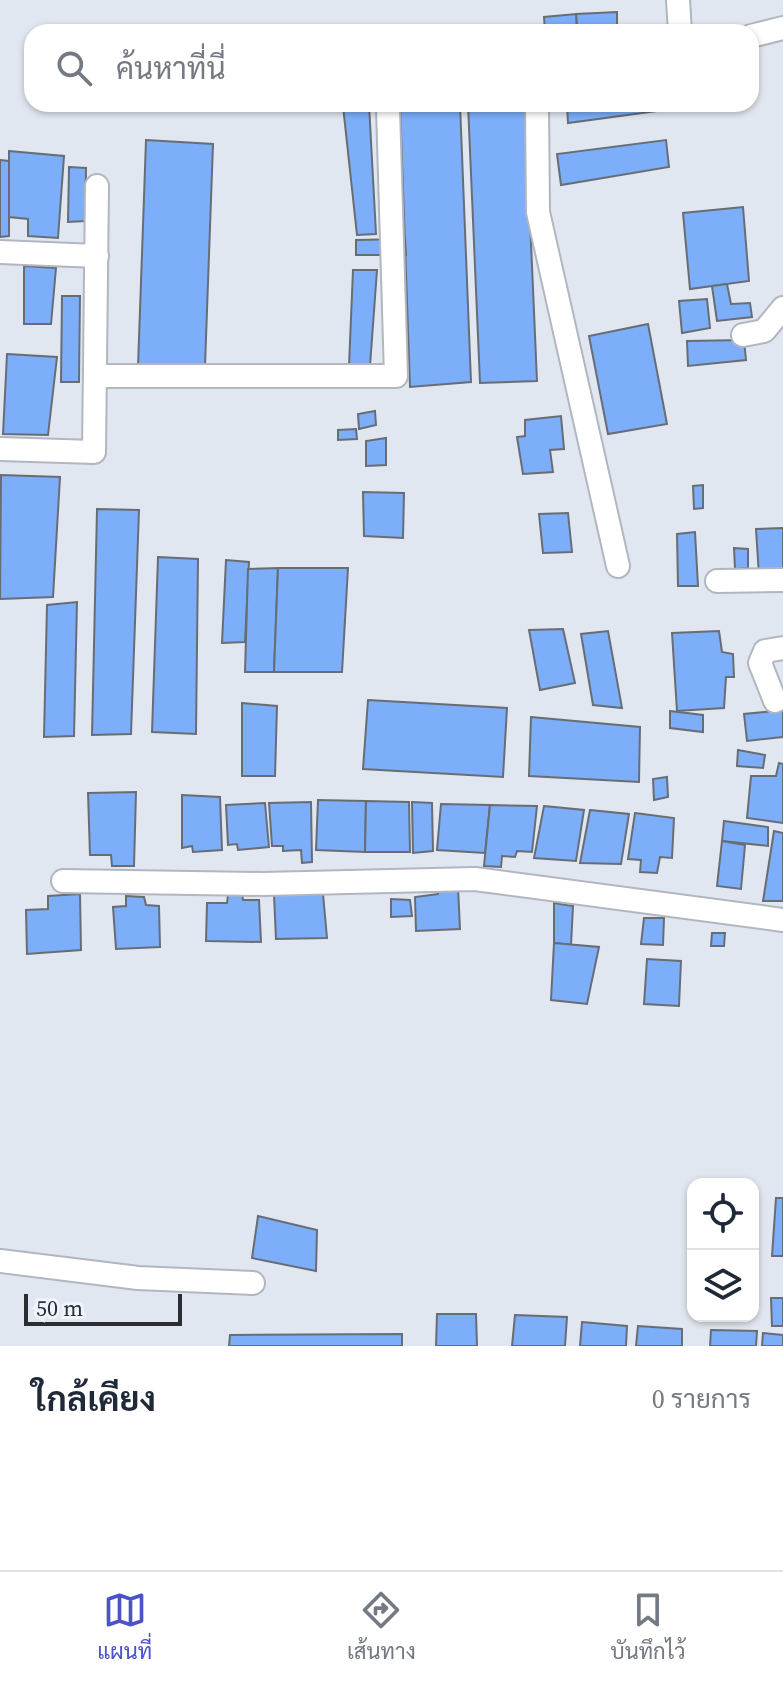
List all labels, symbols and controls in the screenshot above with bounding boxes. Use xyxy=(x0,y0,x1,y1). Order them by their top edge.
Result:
search box xyxy=(24,24,759,112)
icon: search xyxy=(52,46,96,90)
text: ค้นหาที่นี่ xyxy=(116,48,226,89)
map controls xyxy=(687,1178,759,1322)
button: locate xyxy=(687,1178,759,1250)
button: layers xyxy=(687,1250,759,1322)
scale bar xyxy=(24,1290,182,1326)
text: 50 m xyxy=(36,1293,83,1323)
text: ใกล้เคียง xyxy=(32,1376,156,1422)
text: 0 รายการ xyxy=(652,1381,751,1417)
tab: แผนที่ xyxy=(97,1588,152,1666)
tab: เส้นทาง xyxy=(347,1588,416,1666)
tab: บันทึกไว้ xyxy=(610,1588,686,1666)

